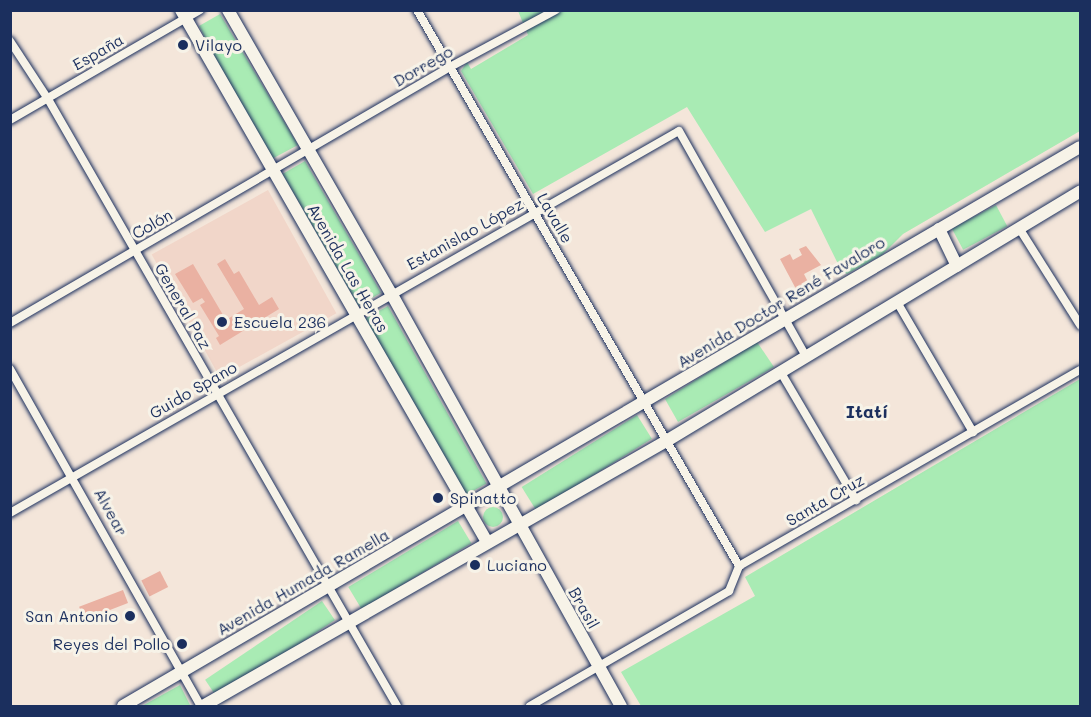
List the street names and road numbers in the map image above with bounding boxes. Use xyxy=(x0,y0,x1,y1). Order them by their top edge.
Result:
street label: España xyxy=(69,30,127,74)
street label: Dorrego xyxy=(390,41,456,91)
street label: Lavalle xyxy=(533,189,577,247)
street label: Estanislao López xyxy=(403,194,527,274)
street label: Avenida Las Heras xyxy=(303,200,393,336)
street label: Colón xyxy=(128,205,176,243)
street label: Avenida Doctor René Favaloro xyxy=(674,232,888,372)
street label: General Paz xyxy=(151,259,215,353)
street label: Guido Spano xyxy=(146,357,240,423)
street label: Santa Cruz xyxy=(782,470,868,530)
street label: Alvear xyxy=(90,485,132,539)
street label: Avenida Humada Ramella xyxy=(213,525,393,639)
street label: Brasil xyxy=(565,584,603,632)

